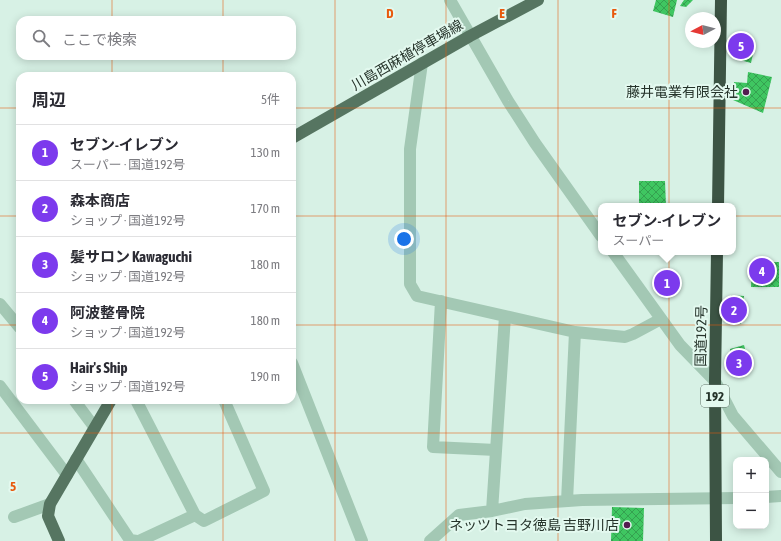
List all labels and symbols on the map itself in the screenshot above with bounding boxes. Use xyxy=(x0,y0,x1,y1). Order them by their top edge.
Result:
text: D xyxy=(386,6,394,21)
text: E xyxy=(499,6,505,21)
text: F xyxy=(611,6,617,21)
north arrow xyxy=(685,12,721,48)
street label: 川島西麻植停車場線 xyxy=(348,17,466,93)
pin: 5 xyxy=(728,31,754,61)
place label: 藤井電業有限会社 xyxy=(626,84,738,100)
marker: 藤井電業有限会社 xyxy=(741,87,751,97)
your location xyxy=(394,229,414,249)
pin: 4 xyxy=(749,256,775,286)
pin: 1 xyxy=(654,268,680,298)
pin: 2 xyxy=(721,295,747,325)
street label: 国道192号 xyxy=(692,305,710,367)
pin: 3 xyxy=(726,348,752,378)
road number: 192 xyxy=(701,385,729,407)
text: 5 xyxy=(10,479,16,494)
place label: ネッツトヨタ徳島 吉野川店 xyxy=(449,517,619,533)
marker: ネッツトヨタ徳島 吉野川店 xyxy=(622,520,632,530)

